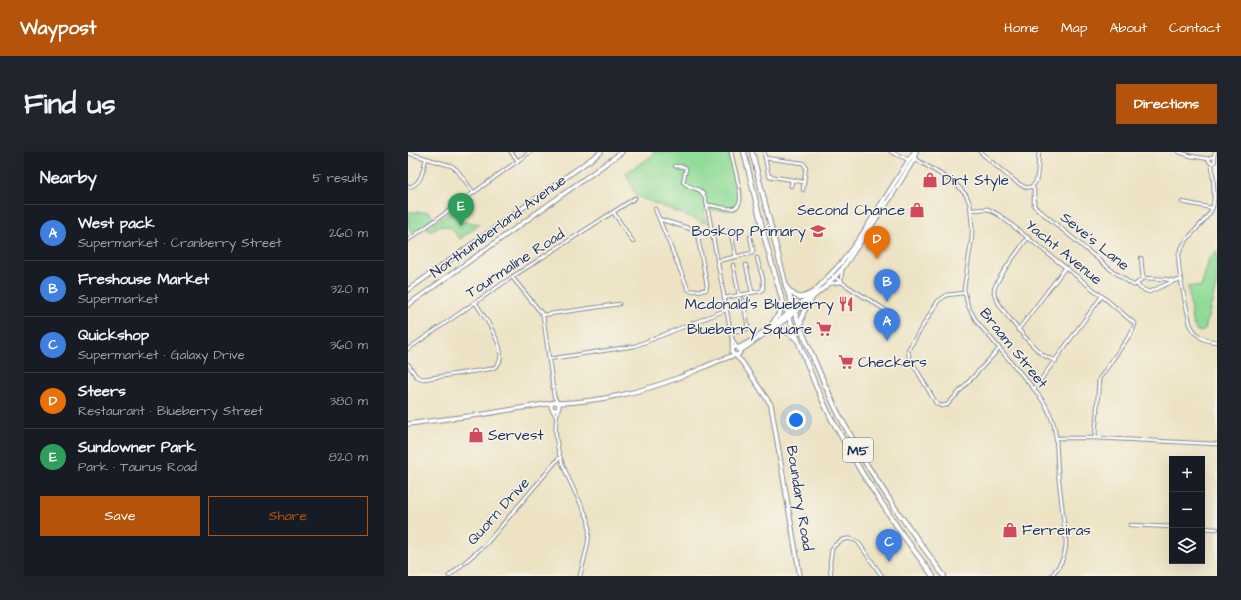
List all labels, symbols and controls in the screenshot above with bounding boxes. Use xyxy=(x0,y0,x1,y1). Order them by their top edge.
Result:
text: Waypost xyxy=(20,15,96,42)
text: Home xyxy=(1004,18,1039,38)
text: Map xyxy=(1061,18,1087,38)
text: About xyxy=(1109,18,1147,38)
text: Contact xyxy=(1169,18,1221,38)
button: Directions xyxy=(1116,84,1217,124)
text: Find us xyxy=(24,85,115,124)
text: Nearby xyxy=(40,166,97,190)
text: 5 results xyxy=(312,169,368,187)
street label: Northumberland Avenue xyxy=(426,170,571,283)
place label: Dirt Style xyxy=(942,170,1009,192)
shop icon: Dirt Style xyxy=(921,171,939,189)
pin: E xyxy=(448,193,474,226)
place label: Second Chance xyxy=(797,200,905,221)
shop icon: Second Chance xyxy=(908,201,926,219)
street label: Seve's Lane xyxy=(1056,207,1134,276)
text: West pack xyxy=(78,213,155,234)
street label: Yacht Avenue xyxy=(1021,215,1107,290)
place label: Boskop Primary xyxy=(691,221,806,243)
school or university icon: Boskop Primary xyxy=(809,222,827,240)
street label: Tourmaline Road xyxy=(462,223,569,303)
text: A xyxy=(49,224,57,242)
text: 260 m xyxy=(329,224,368,242)
pin: D xyxy=(864,226,890,259)
text: Supermarket · Cranberry Street xyxy=(78,234,281,252)
text: Freshouse Market xyxy=(78,269,209,290)
pin: B xyxy=(874,269,900,302)
text: B xyxy=(48,280,58,298)
text: 320 m xyxy=(330,280,368,298)
text: Supermarket xyxy=(78,290,159,308)
place label: Mcdonald's Blueberry xyxy=(685,294,834,316)
restaurant icon: Mcdonald's Blueberry xyxy=(837,295,855,313)
street label: Braam Street xyxy=(975,304,1053,393)
pin: A xyxy=(874,308,900,341)
place label: Blueberry Square xyxy=(687,319,812,341)
supermarket icon: Blueberry Square xyxy=(815,320,833,338)
text: Quickshop xyxy=(78,325,149,346)
text: C xyxy=(48,336,58,354)
text: 360 m xyxy=(330,336,368,354)
text: Supermarket · Galaxy Drive xyxy=(78,346,245,364)
place label: Checkers xyxy=(858,352,927,373)
supermarket icon: Checkers xyxy=(837,353,855,371)
text: Steers xyxy=(78,381,126,402)
text: D xyxy=(49,392,57,410)
text: 380 m xyxy=(329,392,368,410)
text: Restaurant · Blueberry Street xyxy=(78,402,263,420)
your location xyxy=(786,410,806,430)
place label: Servest xyxy=(488,425,544,446)
shop icon: Servest xyxy=(467,426,485,444)
text: Sundowner Park xyxy=(78,437,196,458)
road number: M5 xyxy=(843,438,873,462)
street label: Boundary Road xyxy=(780,444,818,553)
text: E xyxy=(49,448,57,466)
text: 820 m xyxy=(329,448,368,466)
map controls xyxy=(1169,456,1205,564)
button: + xyxy=(1169,456,1205,492)
text: Park · Taurus Road xyxy=(78,458,197,476)
street label: Quorn Drive xyxy=(462,473,535,550)
button: − xyxy=(1169,492,1205,528)
button: Save xyxy=(40,496,200,536)
button: Share xyxy=(208,496,368,536)
place label: Ferreiras xyxy=(1022,520,1091,541)
shop icon: Ferreiras xyxy=(1001,521,1019,539)
button: layers xyxy=(1169,528,1205,564)
pin: C xyxy=(876,529,902,562)

